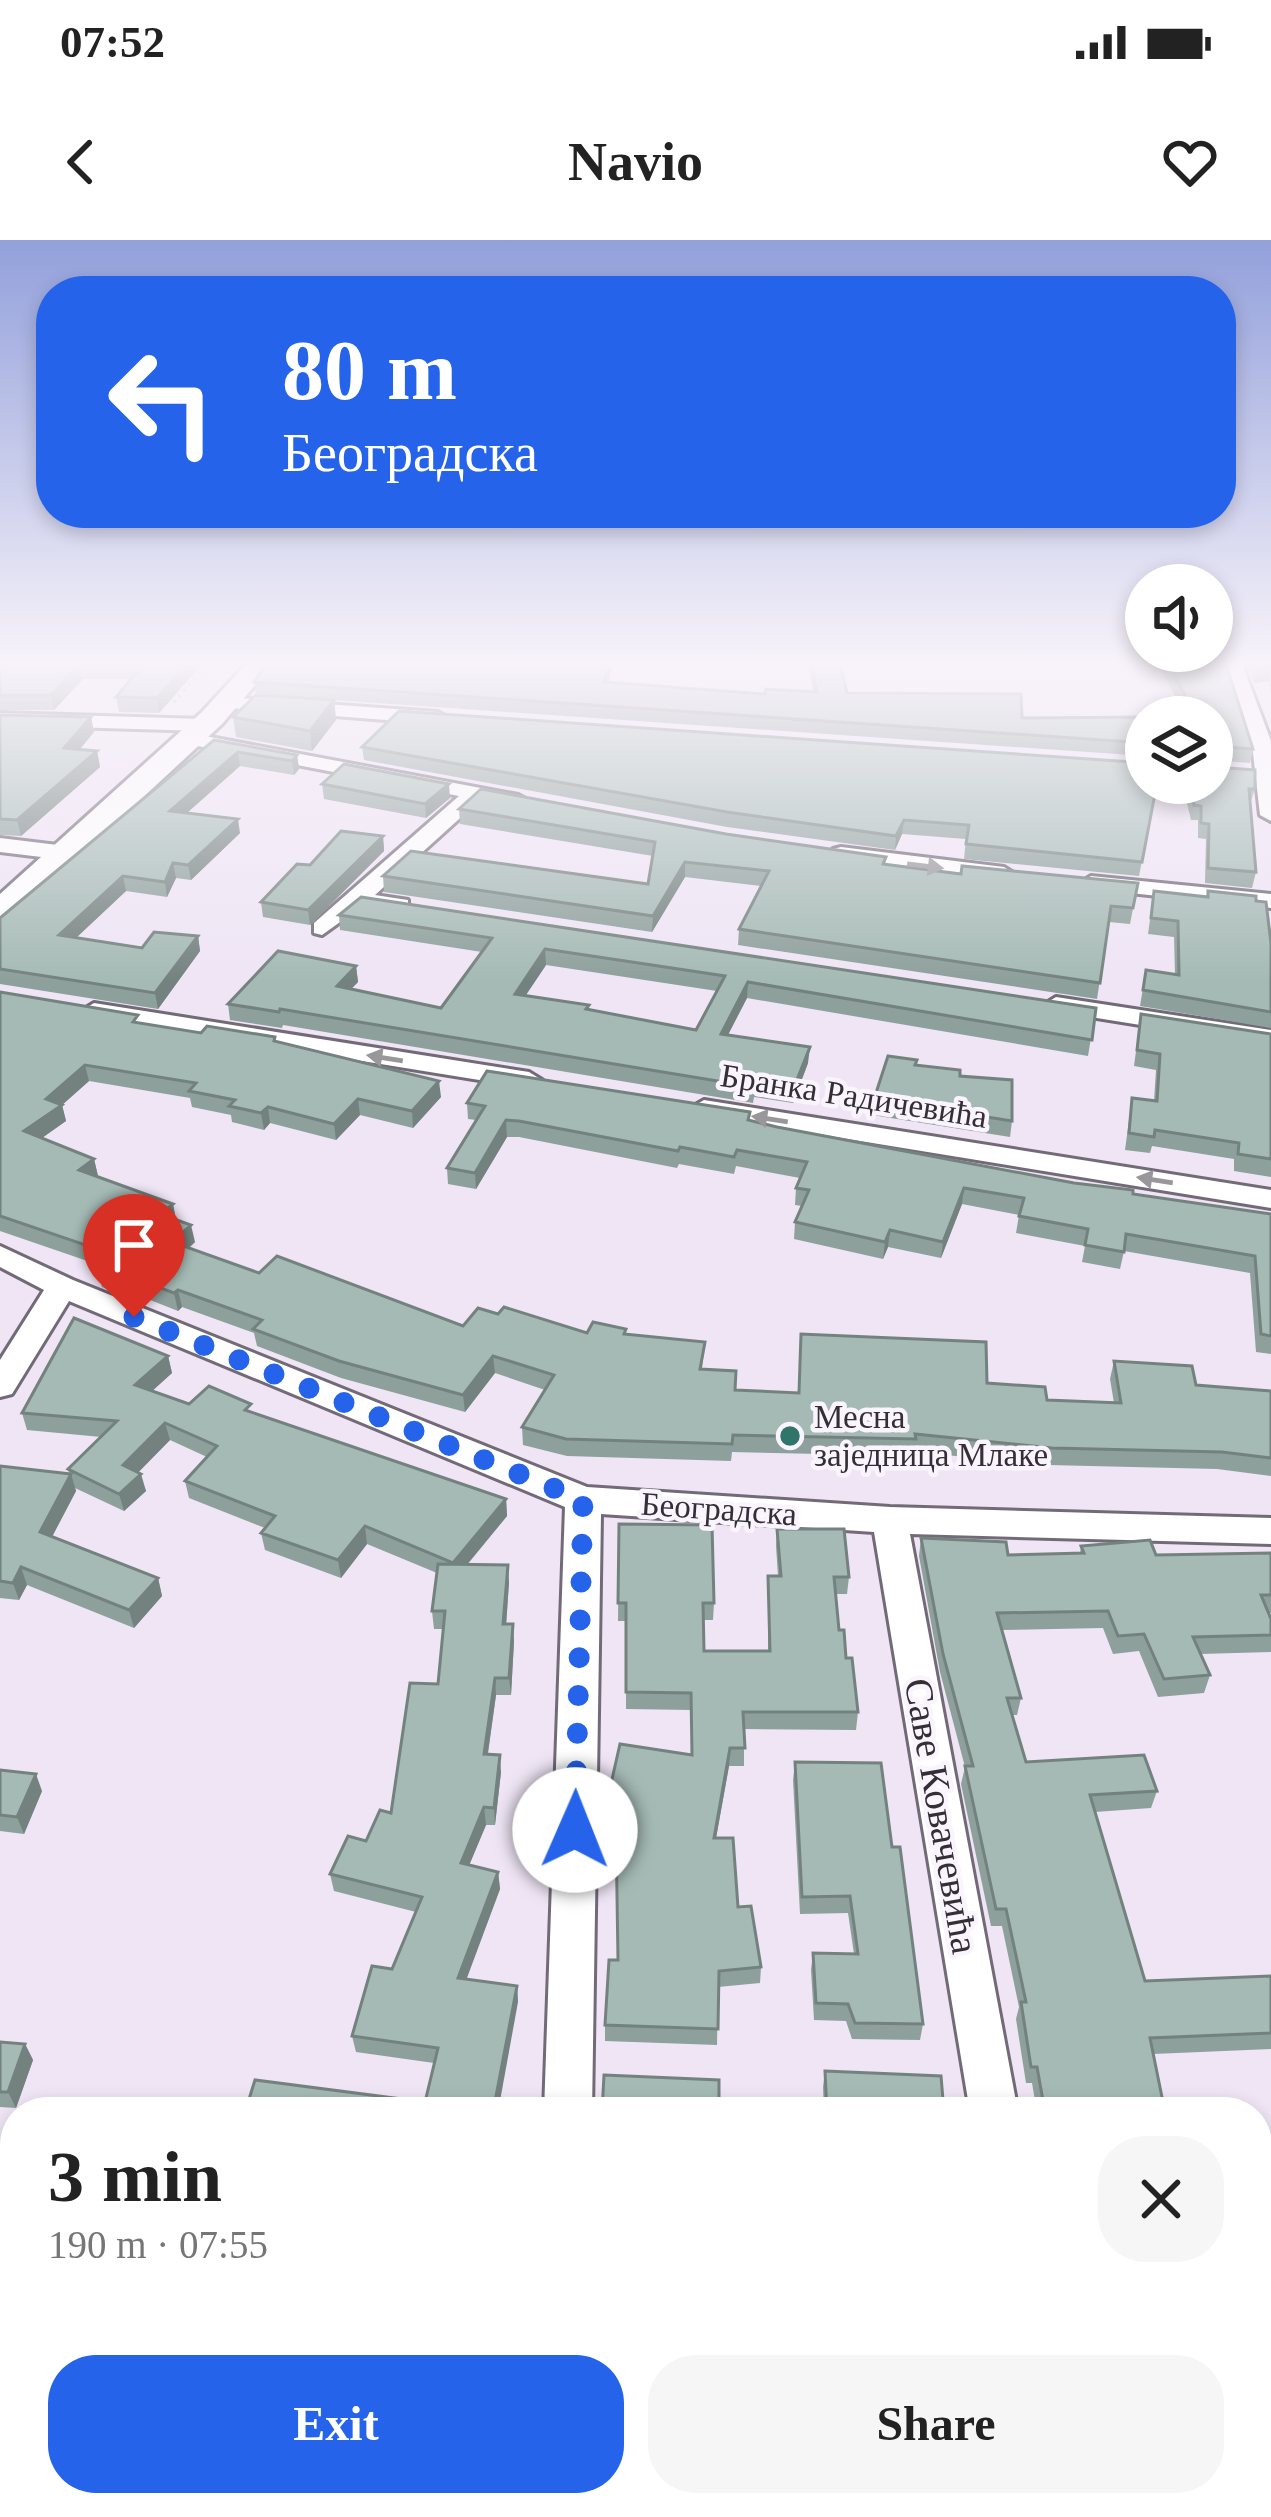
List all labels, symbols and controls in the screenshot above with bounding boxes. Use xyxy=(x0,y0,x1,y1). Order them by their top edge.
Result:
text: 07:52 xyxy=(60,17,165,67)
icon: back xyxy=(48,129,114,195)
icon: heart xyxy=(1157,129,1223,195)
text: Navio xyxy=(568,132,703,192)
icon: left xyxy=(84,324,240,480)
text: 80 m xyxy=(282,324,457,417)
text: Београдска xyxy=(282,423,538,483)
map controls xyxy=(1125,564,1233,804)
button: sound xyxy=(1125,564,1233,672)
button: layers xyxy=(1125,696,1233,804)
one-way arrow xyxy=(907,857,944,876)
one-way arrow xyxy=(366,1048,403,1067)
street label: Бранка Радичевића xyxy=(718,1057,990,1135)
one-way arrow xyxy=(751,1109,789,1128)
one-way arrow xyxy=(1136,1171,1174,1189)
pin xyxy=(83,1194,185,1317)
icon: arrive xyxy=(101,1212,167,1278)
place label: Месна заједница Млаке xyxy=(814,1399,1048,1473)
marker: Месна заједница Млаке xyxy=(777,1423,803,1449)
street label: Београдска xyxy=(640,1486,799,1532)
street label: Саве Ковачевића xyxy=(897,1675,987,1957)
position arrow xyxy=(512,1767,638,1893)
button: close xyxy=(1098,2136,1224,2262)
text: 3 min xyxy=(48,2137,222,2217)
text: 190 m · 07:55 xyxy=(48,2223,268,2266)
button: Exit xyxy=(48,2355,624,2493)
button: Share xyxy=(648,2355,1224,2493)

